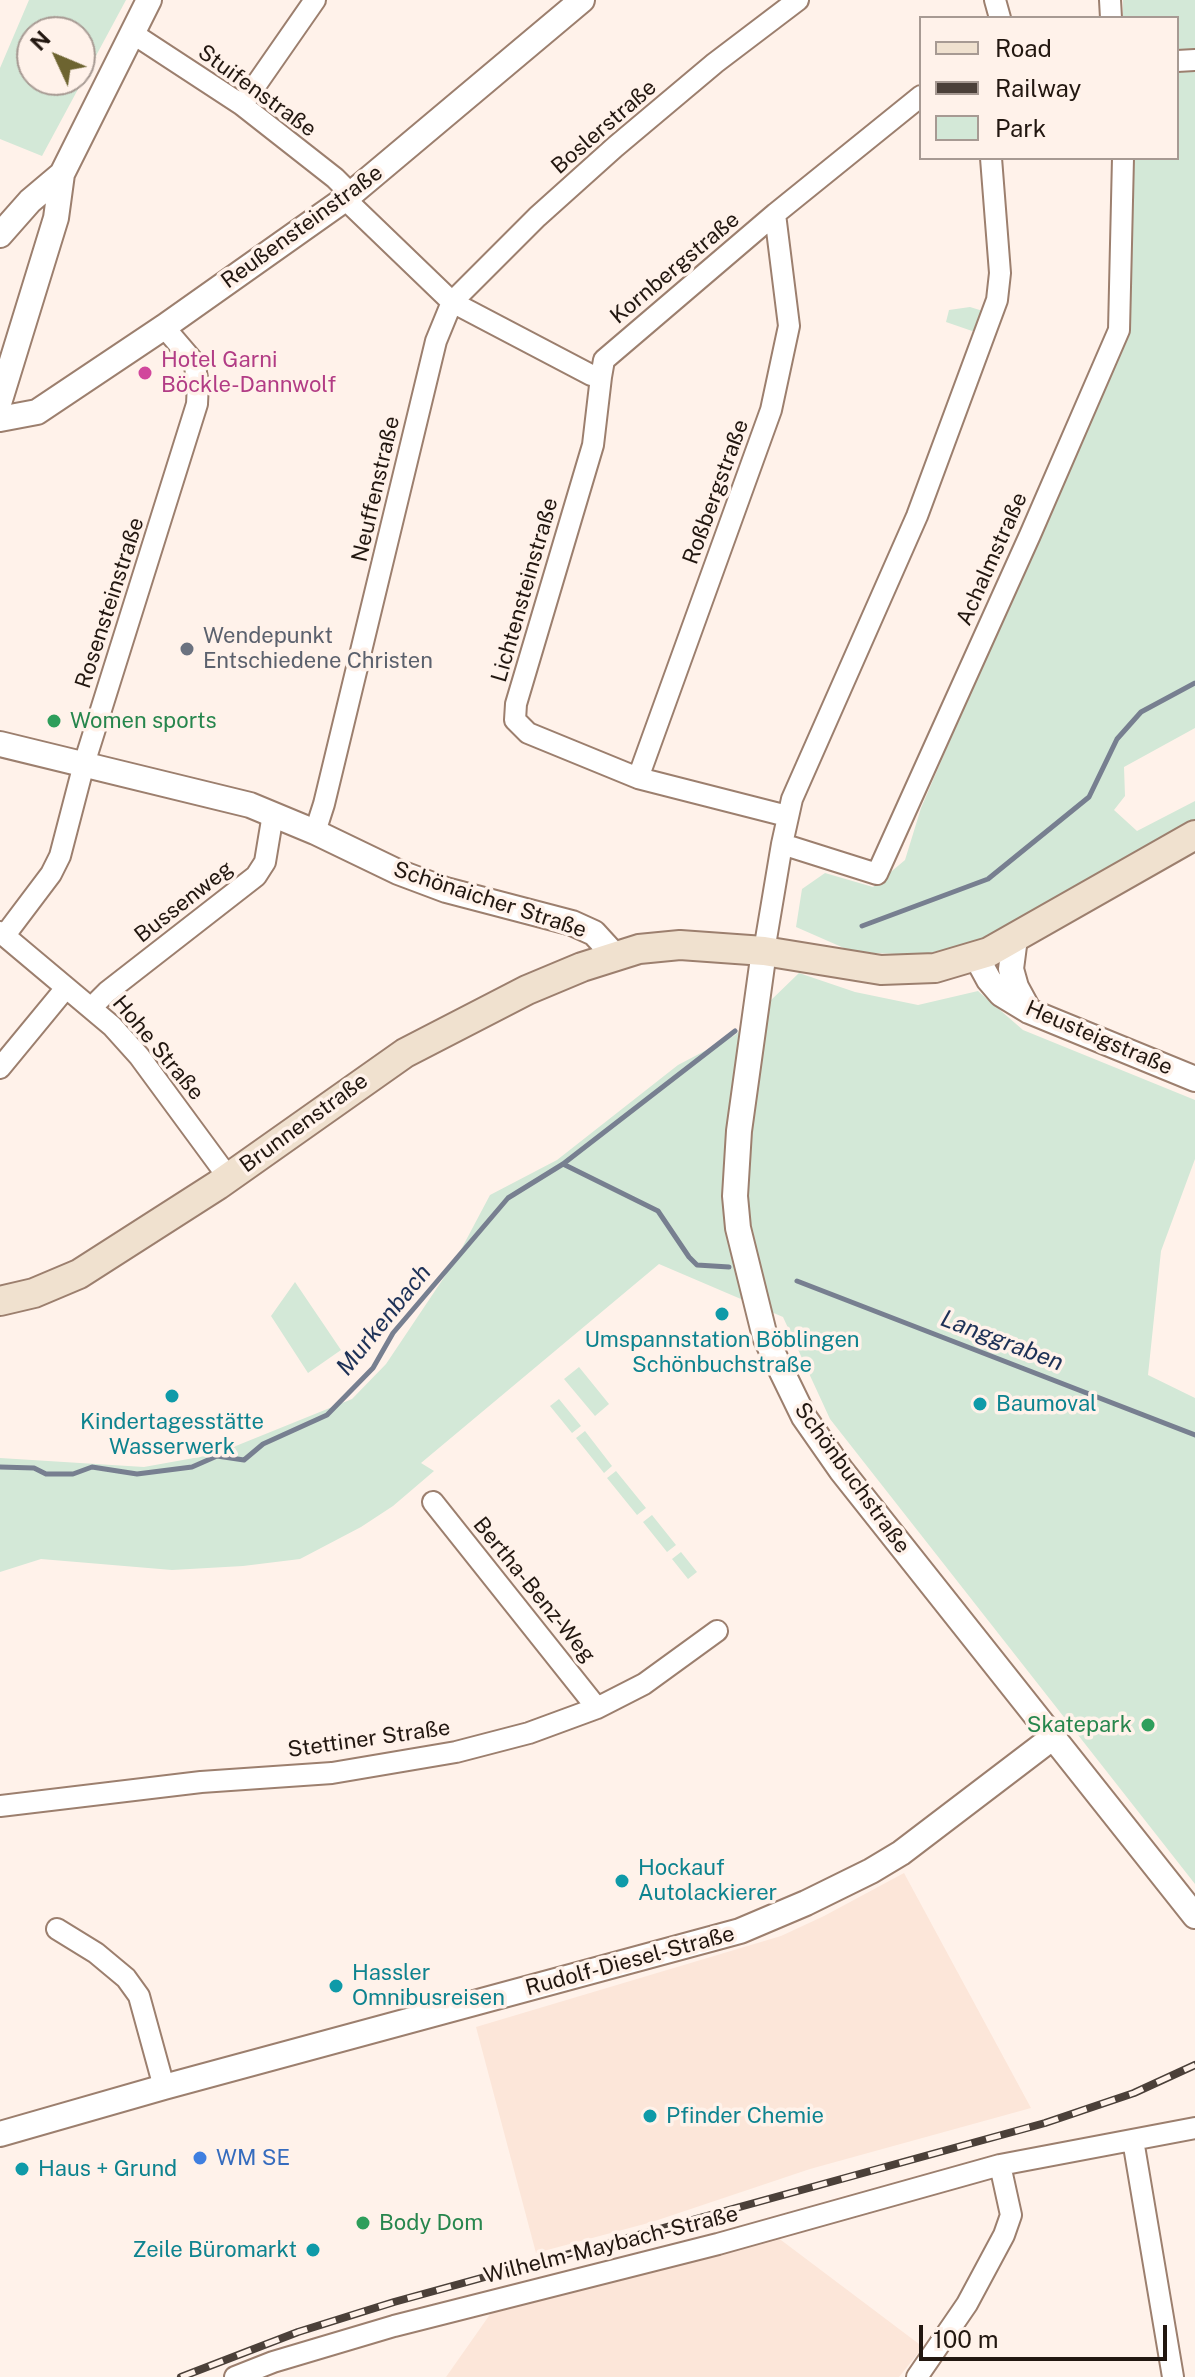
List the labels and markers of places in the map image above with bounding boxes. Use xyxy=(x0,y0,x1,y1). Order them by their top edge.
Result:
place label: Hotel Garni Böckle-Dannwolf xyxy=(161,347,336,398)
marker: Hotel Garni Böckle-Dannwolf xyxy=(136,364,154,382)
place label: Wendepunkt Entschiedene Christen xyxy=(203,623,433,674)
marker: Wendepunkt Entschiedene Christen xyxy=(178,640,196,658)
place label: Women sports xyxy=(70,708,217,734)
marker: Women sports xyxy=(45,712,63,730)
marker: Umspannstation Böblingen Schönbuchstraße xyxy=(713,1305,731,1323)
place label: Umspannstation Böblingen Schönbuchstraße xyxy=(584,1327,860,1378)
marker: Kindertagesstätte Wasserwerk xyxy=(163,1387,181,1405)
place label: Baumoval xyxy=(996,1391,1097,1417)
marker: Baumoval xyxy=(971,1395,989,1413)
place label: Kindertagesstätte Wasserwerk xyxy=(80,1409,264,1460)
place label: Skatepark xyxy=(1027,1712,1132,1738)
marker: Skatepark xyxy=(1139,1716,1157,1734)
place label: Hockauf Autolackierer xyxy=(638,1855,777,1906)
marker: Hockauf Autolackierer xyxy=(613,1872,631,1890)
place label: Hassler Omnibusreisen xyxy=(352,1960,505,2012)
marker: Hassler Omnibusreisen xyxy=(327,1977,345,1995)
place label: Pfinder Chemie xyxy=(666,2103,824,2129)
marker: Pfinder Chemie xyxy=(641,2107,659,2125)
place label: WM SE xyxy=(216,2145,290,2171)
marker: WM SE xyxy=(191,2149,209,2167)
place label: Haus + Grund xyxy=(38,2156,177,2182)
marker: Haus + Grund xyxy=(13,2160,31,2178)
place label: Body Dom xyxy=(379,2210,483,2236)
marker: Body Dom xyxy=(354,2214,372,2232)
place label: Zeile Büromarkt xyxy=(132,2237,297,2263)
marker: Zeile Büromarkt xyxy=(304,2241,322,2259)

